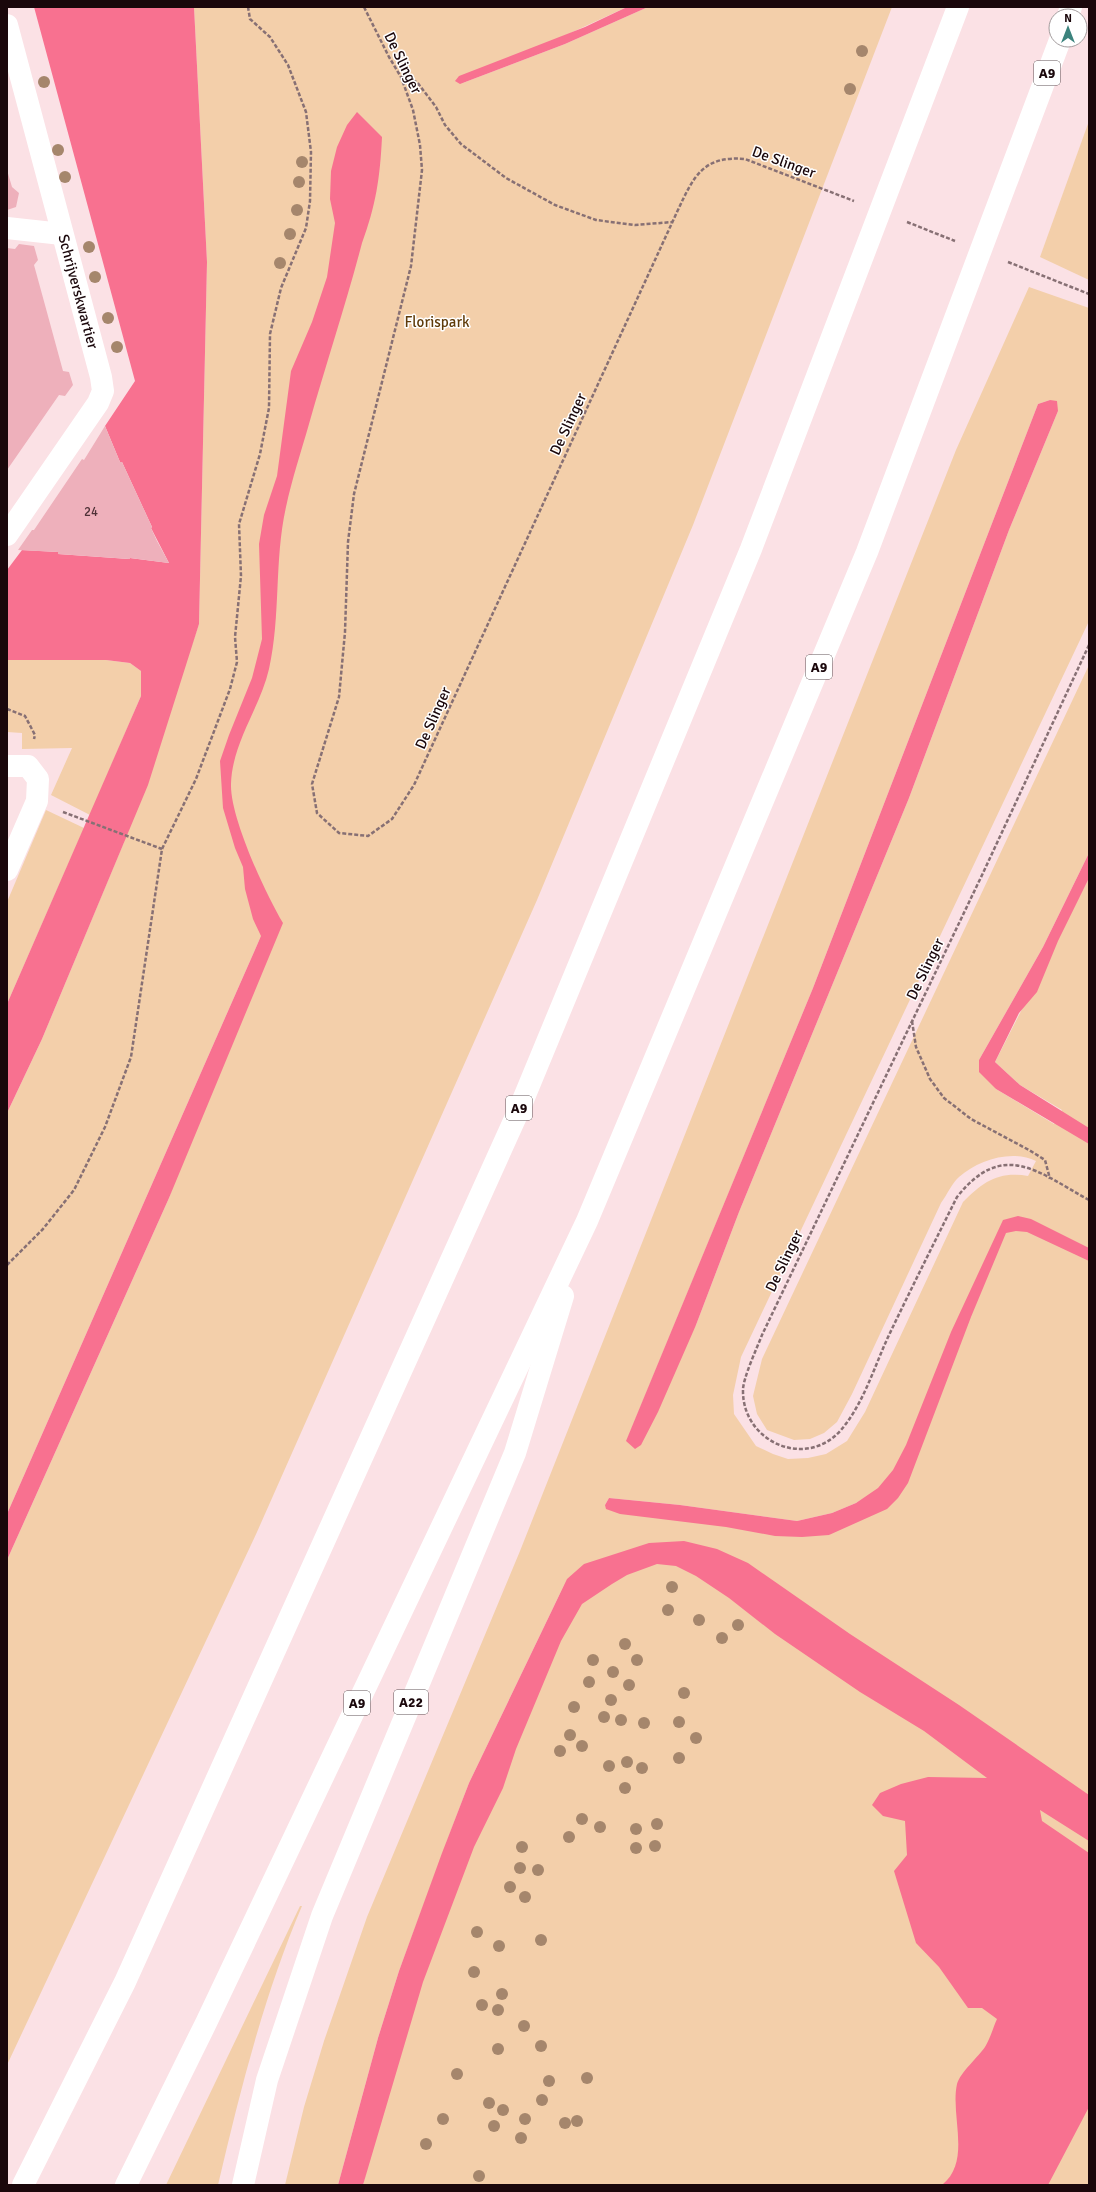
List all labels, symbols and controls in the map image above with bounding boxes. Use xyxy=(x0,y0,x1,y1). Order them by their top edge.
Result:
north arrow xyxy=(1048,8,1088,48)
text: N xyxy=(1064,12,1072,25)
street label: De Slinger xyxy=(380,29,426,97)
road number: A9 xyxy=(1034,61,1060,85)
street label: De Slinger xyxy=(750,142,819,182)
street label: Schrijverskwartier xyxy=(54,232,102,351)
park label: Florispark xyxy=(405,313,470,331)
street label: De Slinger xyxy=(546,390,590,458)
house number: 24 xyxy=(84,504,98,520)
road number: A9 xyxy=(806,655,832,679)
street label: De Slinger xyxy=(411,684,455,752)
street label: De Slinger xyxy=(902,935,948,1003)
road number: A9 xyxy=(506,1096,532,1120)
street label: De Slinger xyxy=(761,1227,807,1295)
road number: A22 xyxy=(394,1690,428,1714)
road number: A9 xyxy=(344,1691,370,1715)

